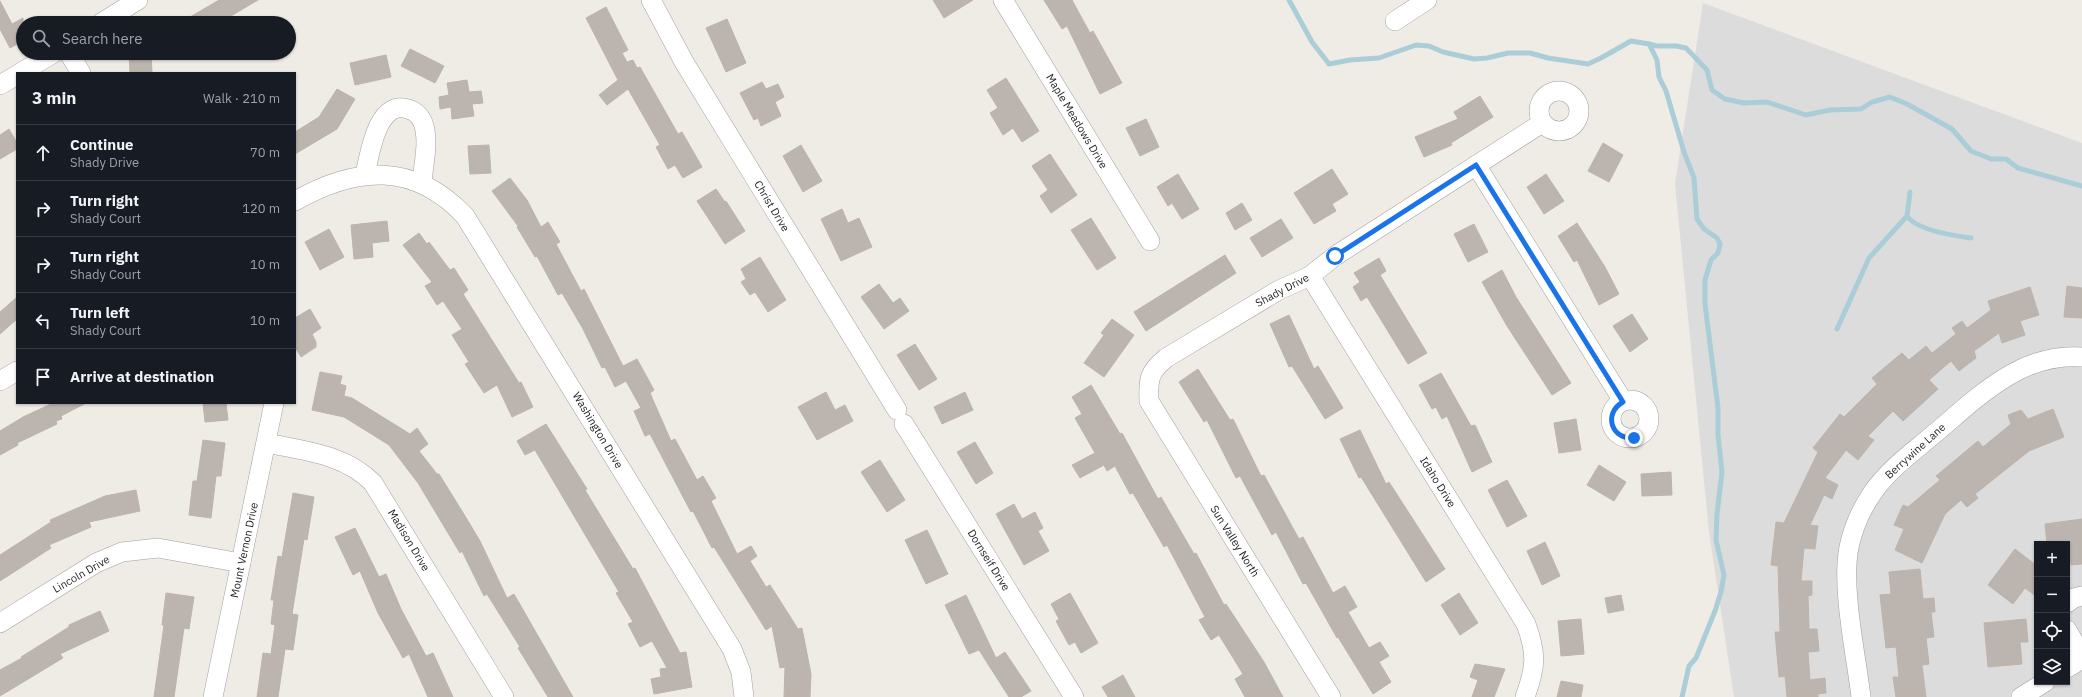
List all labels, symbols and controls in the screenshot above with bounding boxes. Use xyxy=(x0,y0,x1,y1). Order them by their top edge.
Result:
search box xyxy=(16,16,296,60)
icon: search xyxy=(30,27,52,49)
text: Search here xyxy=(62,29,142,48)
street label: Maple Meadows Drive xyxy=(1043,71,1111,171)
text: 3 min xyxy=(32,87,76,109)
text: Walk · 210 m xyxy=(203,90,280,107)
text: Continue xyxy=(70,135,134,154)
icon: ahead xyxy=(32,142,54,164)
text: 70 m xyxy=(250,144,280,161)
text: Shady Drive xyxy=(70,154,139,171)
street label: Christ Drive xyxy=(751,178,793,234)
text: Turn right xyxy=(70,191,139,210)
icon: right xyxy=(32,198,54,220)
text: 120 m xyxy=(242,200,280,217)
text: Shady Court xyxy=(70,210,141,227)
text: Turn right xyxy=(70,247,139,266)
route start xyxy=(1326,247,1344,265)
icon: right xyxy=(32,254,54,276)
text: 10 m xyxy=(250,256,280,273)
text: Shady Court xyxy=(70,266,141,283)
street label: Shady Drive xyxy=(1253,270,1311,310)
text: Turn left xyxy=(70,303,130,322)
icon: left xyxy=(32,310,54,332)
text: 10 m xyxy=(250,312,280,329)
text: Shady Court xyxy=(70,322,141,339)
icon: arrive xyxy=(32,366,54,388)
text: Arrive at destination xyxy=(70,367,214,386)
street label: Washington Drive xyxy=(570,389,626,471)
street label: Berrywine Lane xyxy=(1882,420,1948,482)
route end xyxy=(1625,429,1643,447)
street label: Idaho Drive xyxy=(1417,454,1459,510)
street label: Mount Vernon Drive xyxy=(227,501,261,599)
street label: Sun Valley North xyxy=(1207,503,1263,579)
street label: Madison Drive xyxy=(385,506,433,574)
street label: Dornseif Drive xyxy=(965,527,1013,593)
map controls xyxy=(2034,541,2070,685)
button: + xyxy=(2034,541,2070,577)
street label: Lincoln Drive xyxy=(50,552,112,596)
button: − xyxy=(2034,577,2070,613)
button: locate xyxy=(2034,613,2070,649)
button: layers xyxy=(2034,649,2070,685)

